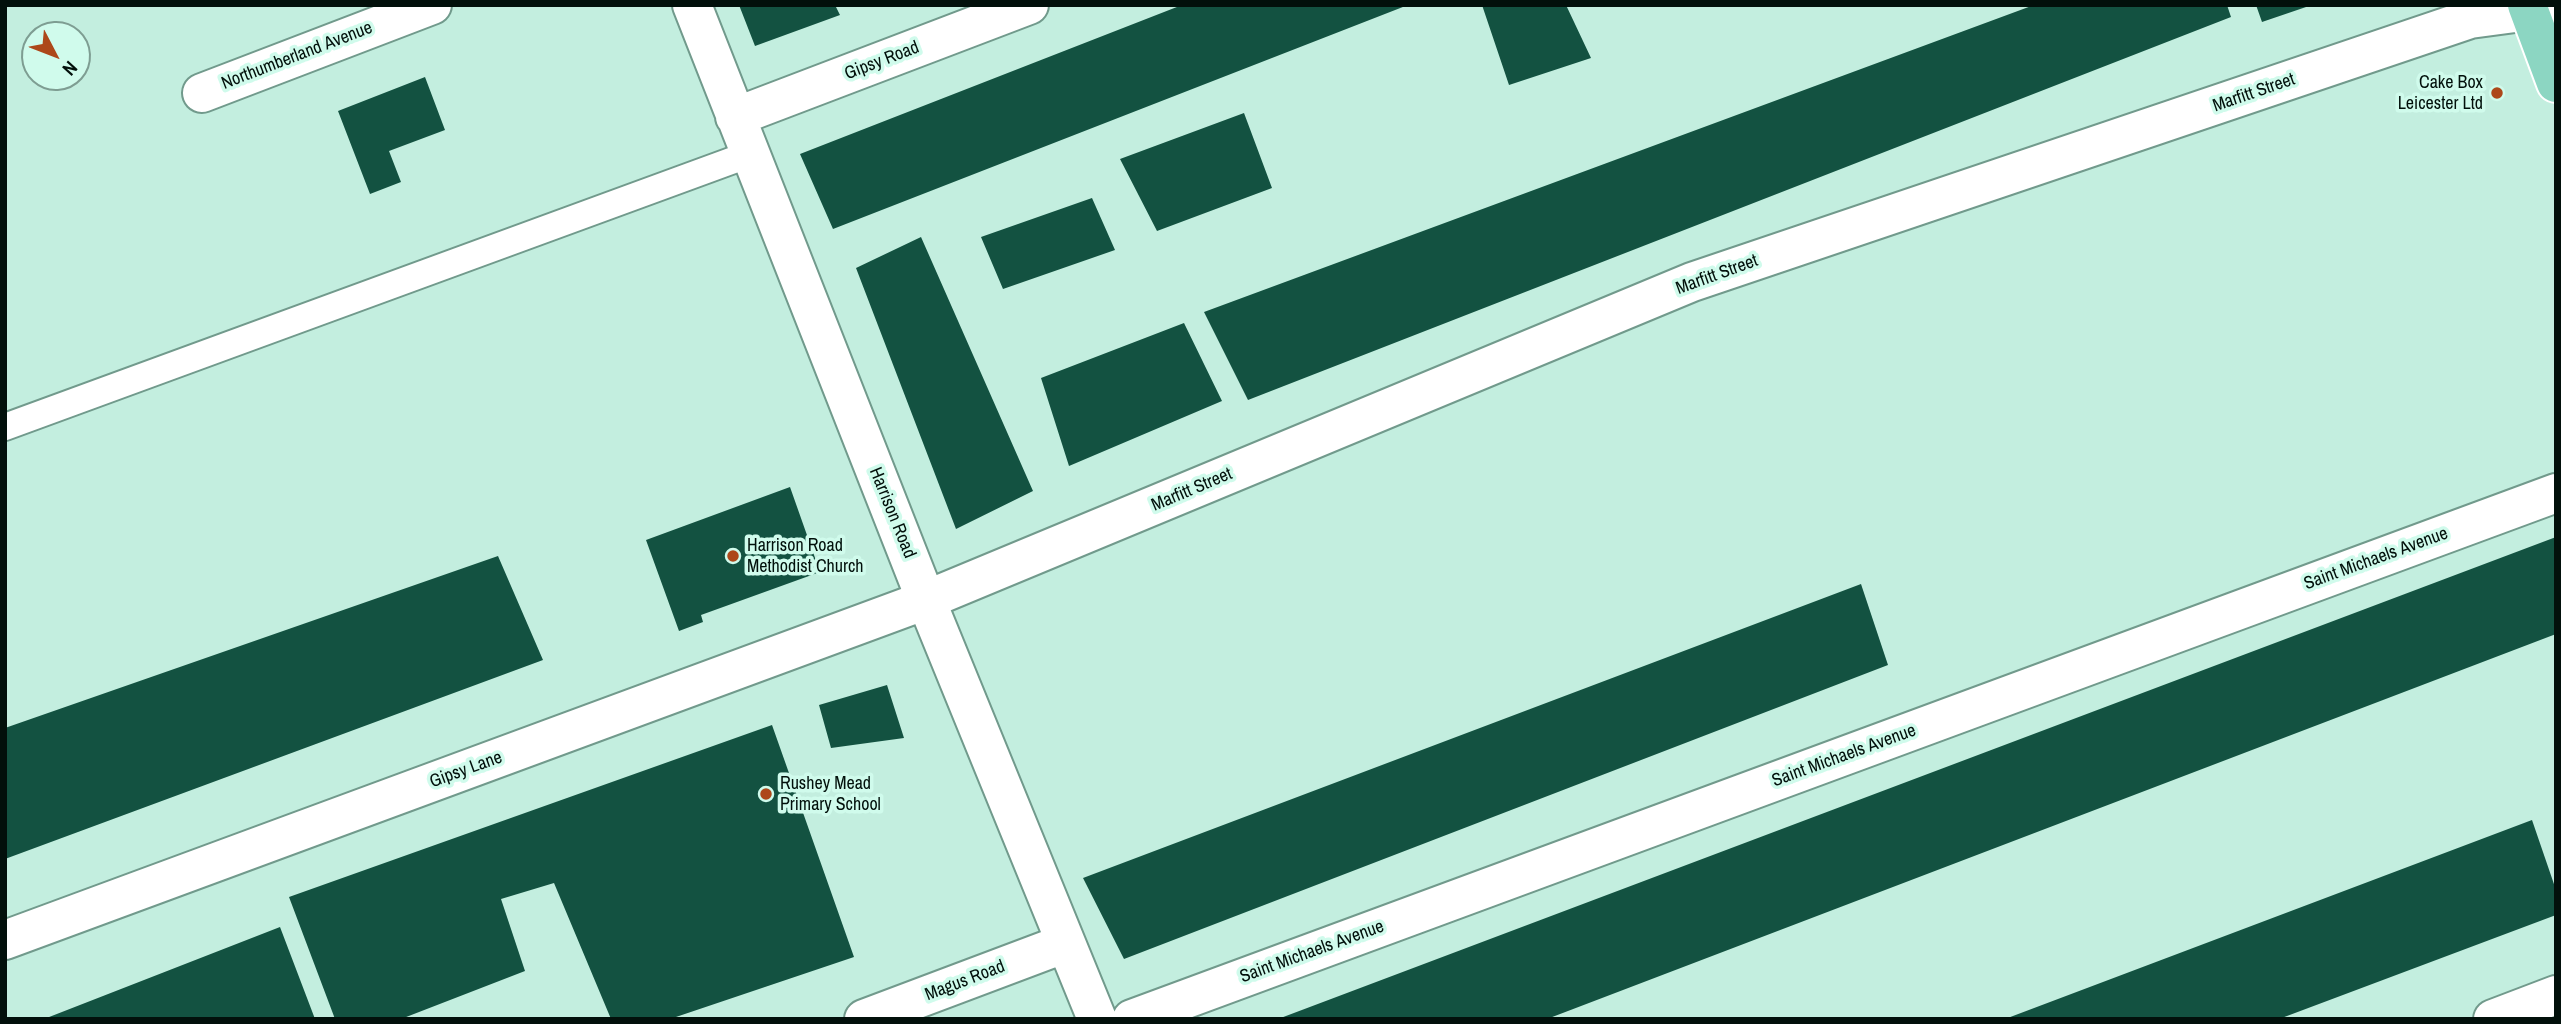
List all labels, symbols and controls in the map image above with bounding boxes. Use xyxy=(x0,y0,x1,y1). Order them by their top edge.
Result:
street label: Northumberland Avenue xyxy=(219,17,375,95)
north arrow xyxy=(21,21,91,91)
street label: Gipsy Road xyxy=(842,37,922,85)
text: N xyxy=(57,56,84,82)
street label: Marfitt Street xyxy=(2210,69,2298,117)
place label: Cake Box Leicester Ltd xyxy=(2398,72,2483,114)
marker: Cake Box Leicester Ltd xyxy=(2489,85,2505,101)
street label: Marfitt Street xyxy=(1673,250,1761,300)
street label: Marfitt Street xyxy=(1149,463,1235,517)
street label: Harrison Road xyxy=(864,464,920,562)
street label: Saint Michaels Avenue xyxy=(2301,523,2451,595)
place label: Harrison Road Methodist Church xyxy=(747,535,863,578)
marker: Harrison Road Methodist Church xyxy=(725,548,741,564)
street label: Saint Michaels Avenue xyxy=(1769,720,1919,792)
street label: Gipsy Lane xyxy=(427,747,505,793)
place label: Rushey Mead Primary School xyxy=(780,773,881,816)
marker: Rushey Mead Primary School xyxy=(758,786,774,802)
street label: Saint Michaels Avenue xyxy=(1237,916,1387,988)
street label: Magus Road xyxy=(922,956,1008,1006)

